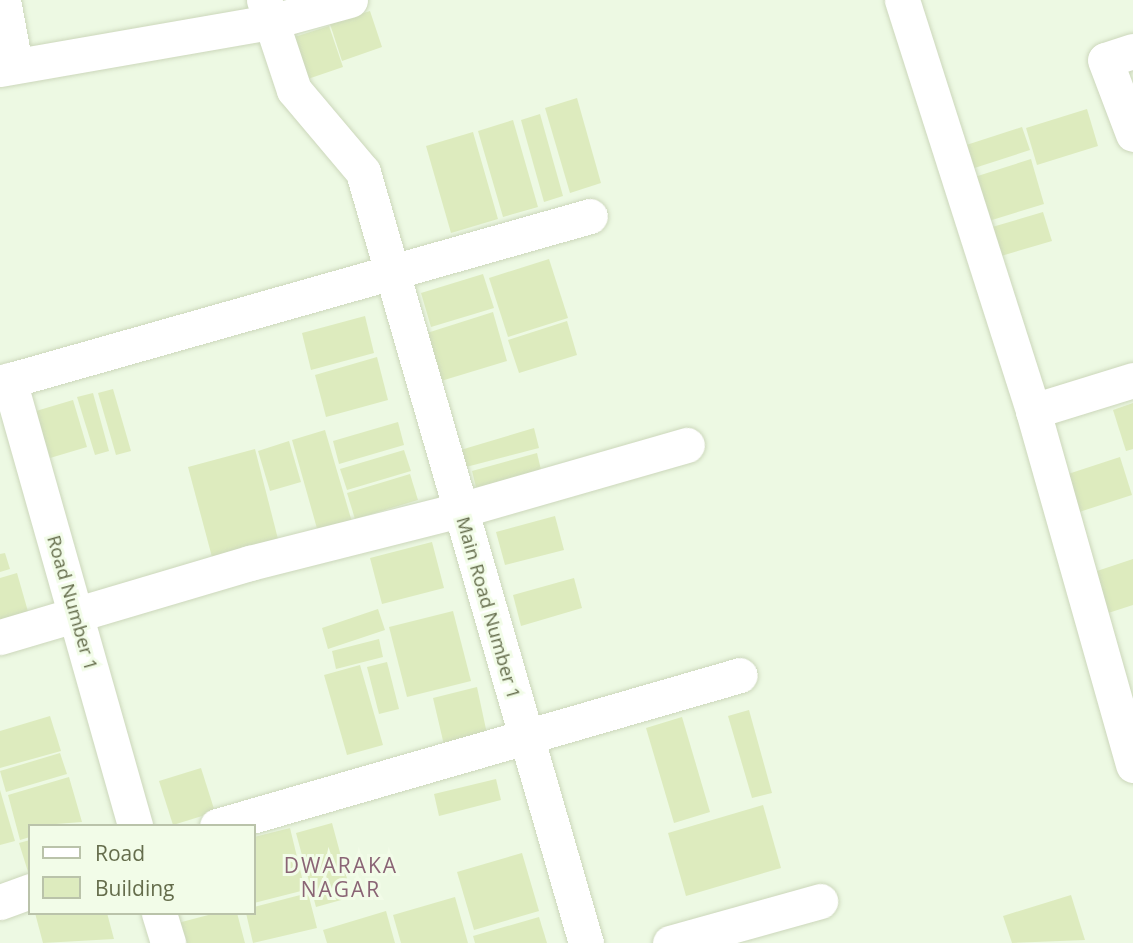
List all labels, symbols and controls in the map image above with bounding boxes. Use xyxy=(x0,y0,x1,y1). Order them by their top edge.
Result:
street label: Main Road Number 1 xyxy=(451,514,525,702)
street label: Road Number 1 xyxy=(42,533,102,673)
legend xyxy=(28,824,256,915)
text: Road xyxy=(95,839,145,867)
district label: DWARAKA NAGAR xyxy=(285,852,397,902)
text: Building xyxy=(95,874,174,902)

